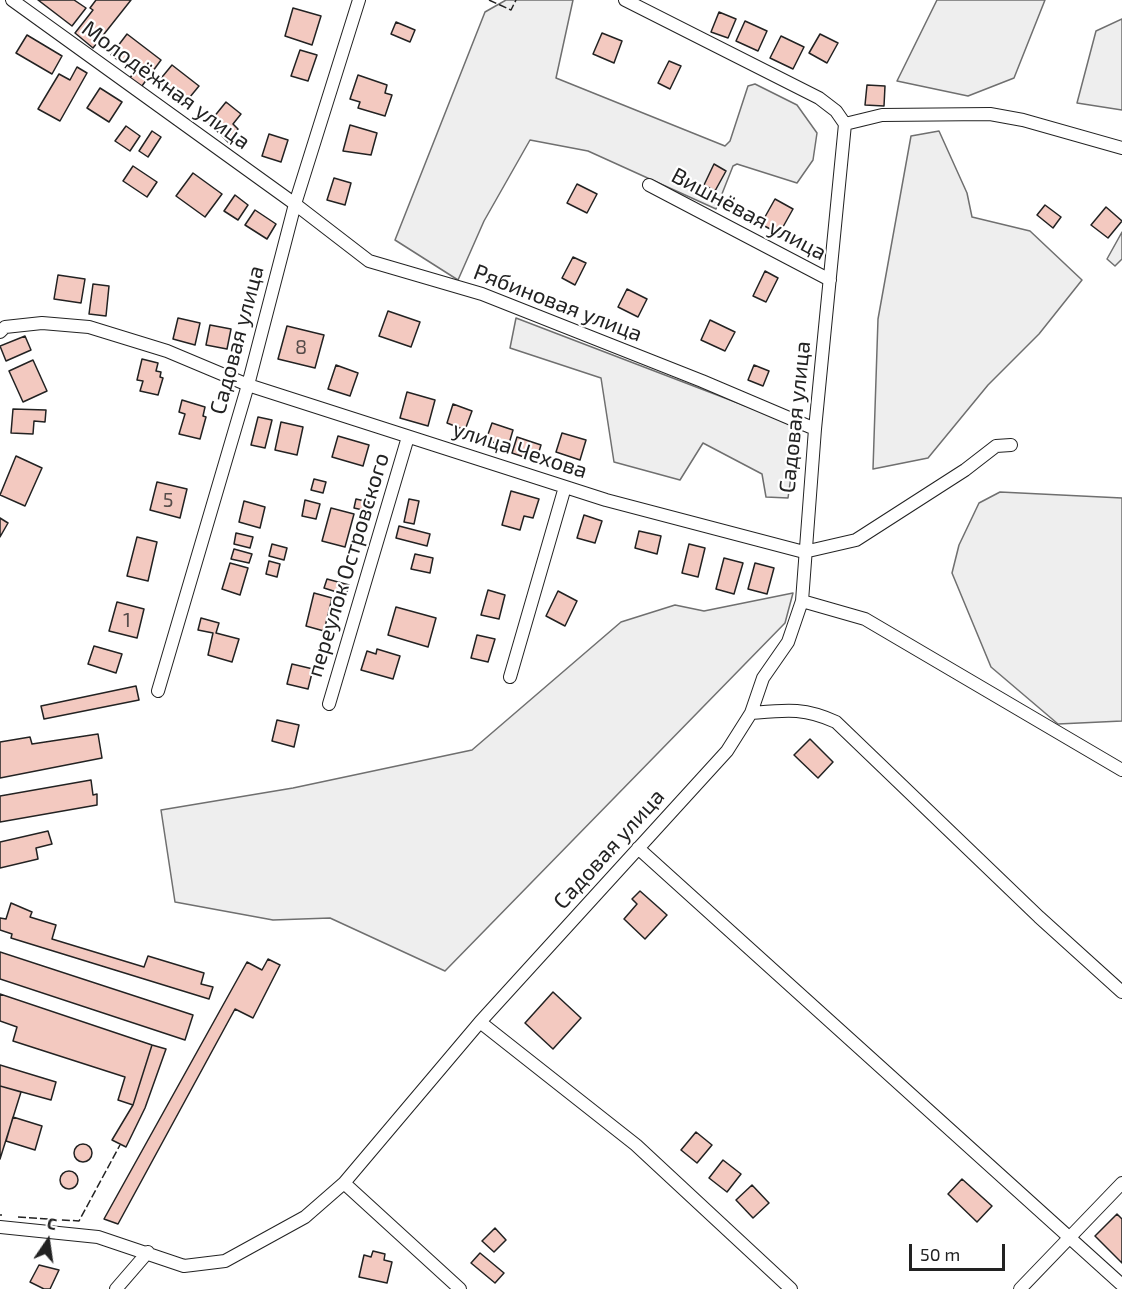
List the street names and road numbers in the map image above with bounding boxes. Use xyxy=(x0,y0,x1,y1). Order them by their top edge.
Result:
street label: Молодёжная улица xyxy=(77,15,255,155)
street label: Вишнёвая улица xyxy=(667,162,831,266)
street label: Рябиновая улица xyxy=(470,259,646,347)
street label: Садовая улица xyxy=(204,263,270,417)
street label: Садовая улица xyxy=(774,340,816,494)
street label: улица Чехова xyxy=(449,416,591,484)
street label: переулок Островского xyxy=(301,450,395,680)
street label: Садовая улица xyxy=(548,783,670,915)

